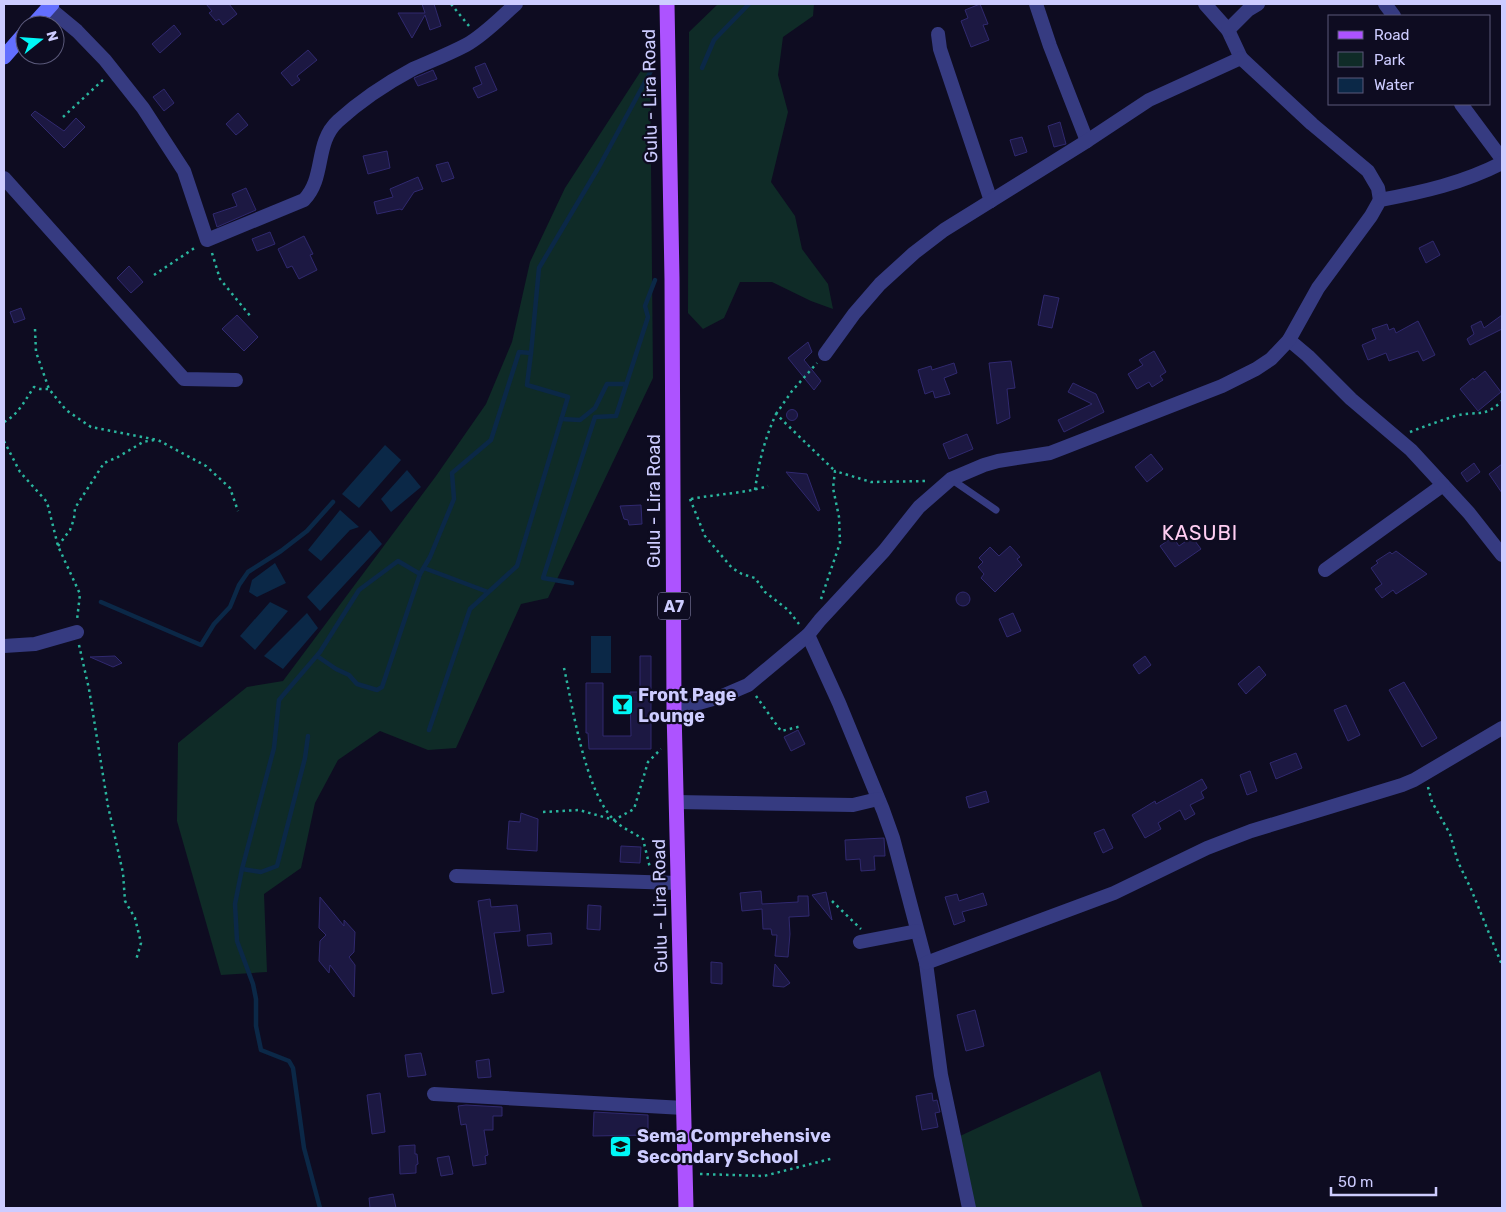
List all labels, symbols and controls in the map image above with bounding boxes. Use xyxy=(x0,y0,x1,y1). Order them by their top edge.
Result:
north arrow xyxy=(15,15,65,65)
legend xyxy=(1328,15,1491,105)
text: Road xyxy=(1374,26,1410,44)
text: N xyxy=(42,29,62,44)
street label: Gulu - Lira Road xyxy=(638,29,662,163)
text: Park xyxy=(1374,51,1405,69)
text: Water xyxy=(1374,76,1414,94)
street label: Gulu - Lira Road xyxy=(643,434,665,568)
district label: KASUBI xyxy=(1162,521,1238,545)
road number: A7 xyxy=(658,592,690,620)
place label: Front Page Lounge xyxy=(638,684,737,727)
bar icon: Front Page Lounge xyxy=(610,693,634,717)
street label: Gulu - Lira Road xyxy=(648,839,672,973)
place label: Sema Comprehensive Secondary School xyxy=(637,1125,831,1168)
school or university icon: Sema Comprehensive Secondary School xyxy=(609,1134,633,1158)
scale bar xyxy=(1331,1164,1436,1196)
text: 50 m xyxy=(1338,1173,1373,1191)

